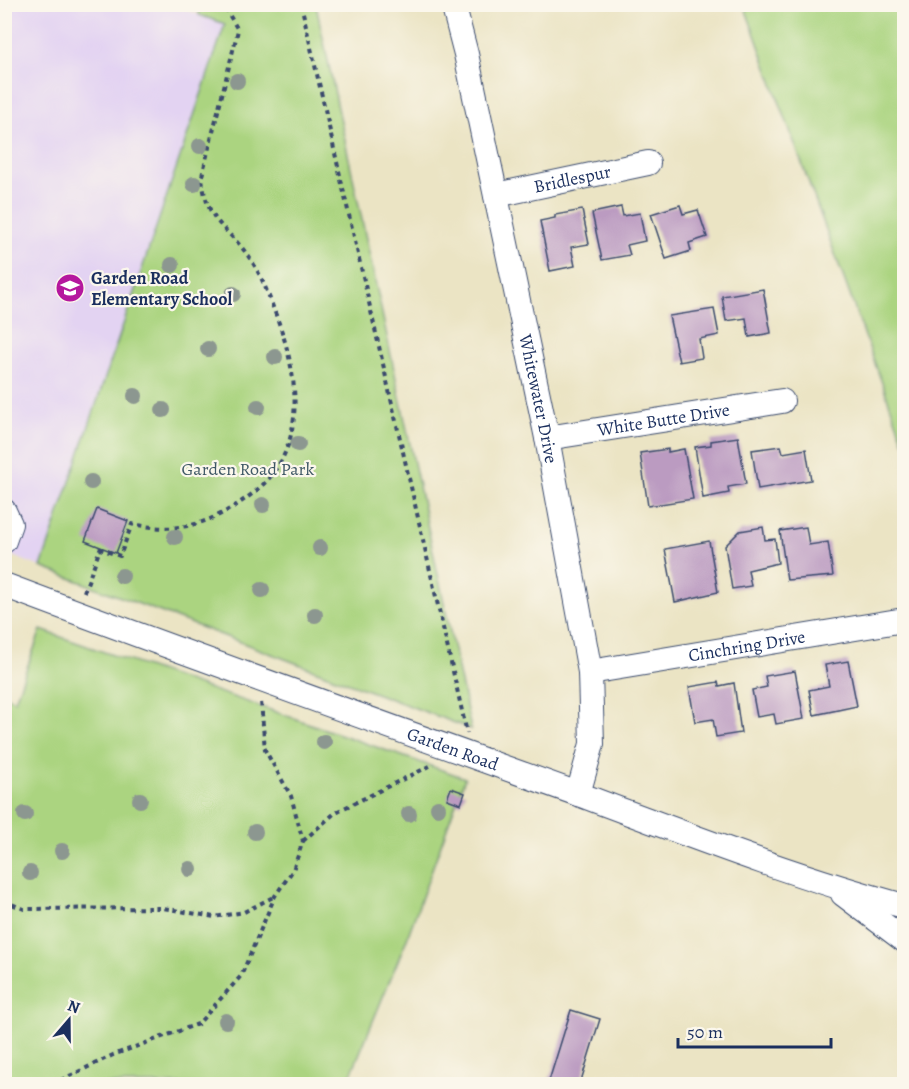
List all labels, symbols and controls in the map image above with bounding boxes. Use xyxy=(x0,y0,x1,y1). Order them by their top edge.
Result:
street label: Bridlespur xyxy=(532,159,613,199)
place label: Garden Road Elementary School xyxy=(91,266,233,311)
school or university icon: Garden Road Elementary School xyxy=(54,272,86,304)
street label: Whitewater Drive xyxy=(513,331,563,465)
street label: White Butte Drive xyxy=(595,397,731,442)
park label: Garden Road Park xyxy=(182,457,315,481)
street label: Cinchring Drive xyxy=(687,625,807,668)
street label: Garden Road xyxy=(404,722,502,777)
north arrow xyxy=(39,990,99,1050)
text: N xyxy=(65,995,83,1019)
scale bar xyxy=(678,1011,831,1049)
text: 50 m xyxy=(687,1020,723,1044)

